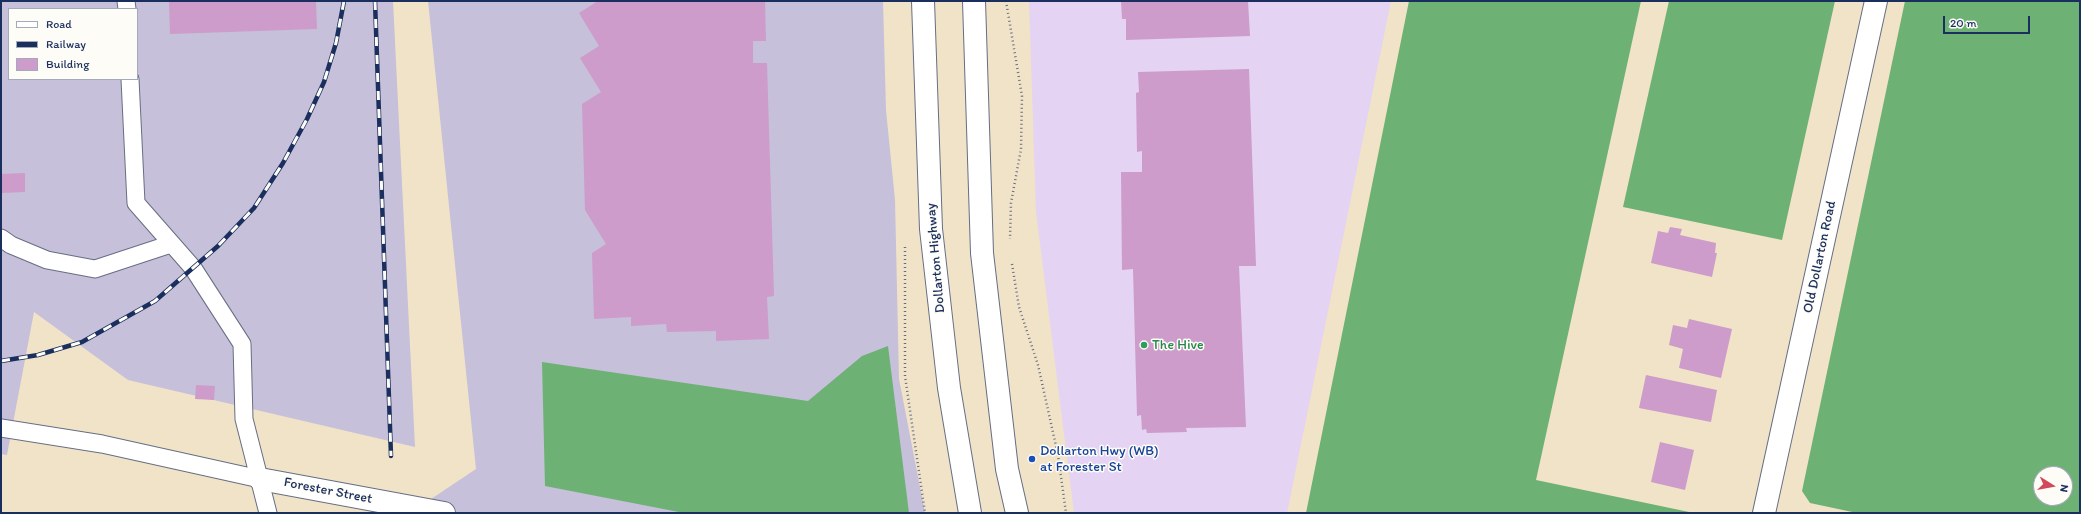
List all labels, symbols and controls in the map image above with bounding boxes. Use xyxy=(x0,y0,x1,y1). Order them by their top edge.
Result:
legend xyxy=(8,8,138,80)
scale bar xyxy=(1945,8,2032,34)
text: 20 m xyxy=(1950,16,1977,30)
text: Road xyxy=(46,17,72,31)
text: Railway xyxy=(46,37,86,51)
text: Building xyxy=(46,57,89,71)
street label: Old Dollarton Road xyxy=(1800,199,1840,315)
street label: Dollarton Highway xyxy=(923,202,949,314)
place label: The Hive xyxy=(1152,337,1204,353)
marker: The Hive xyxy=(1139,340,1149,350)
place label: Dollarton Hwy (WB) at Forester St xyxy=(1040,443,1159,476)
marker: Dollarton Hwy (WB) at Forester St xyxy=(1027,454,1037,464)
north arrow xyxy=(2033,466,2073,506)
street label: Forester Street xyxy=(282,474,374,508)
text: N xyxy=(2057,483,2071,493)

